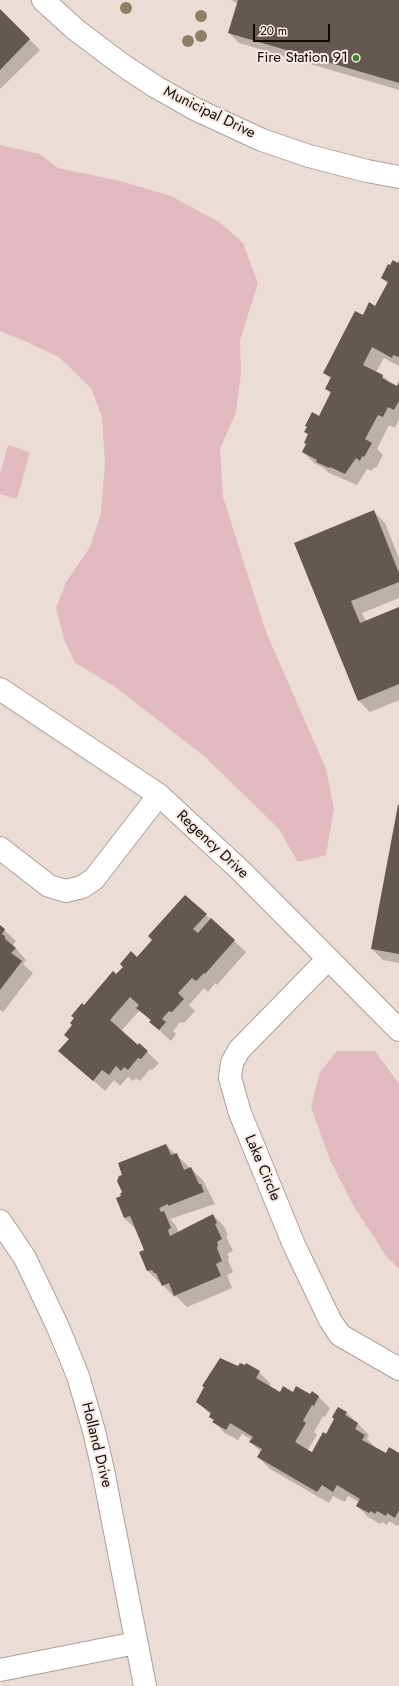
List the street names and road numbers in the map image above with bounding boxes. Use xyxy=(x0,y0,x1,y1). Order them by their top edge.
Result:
street label: Municipal Drive xyxy=(160,83,258,143)
street label: Regency Drive xyxy=(172,807,252,883)
street label: Lake Circle xyxy=(240,1132,284,1204)
street label: Holland Drive xyxy=(77,1400,115,1490)

